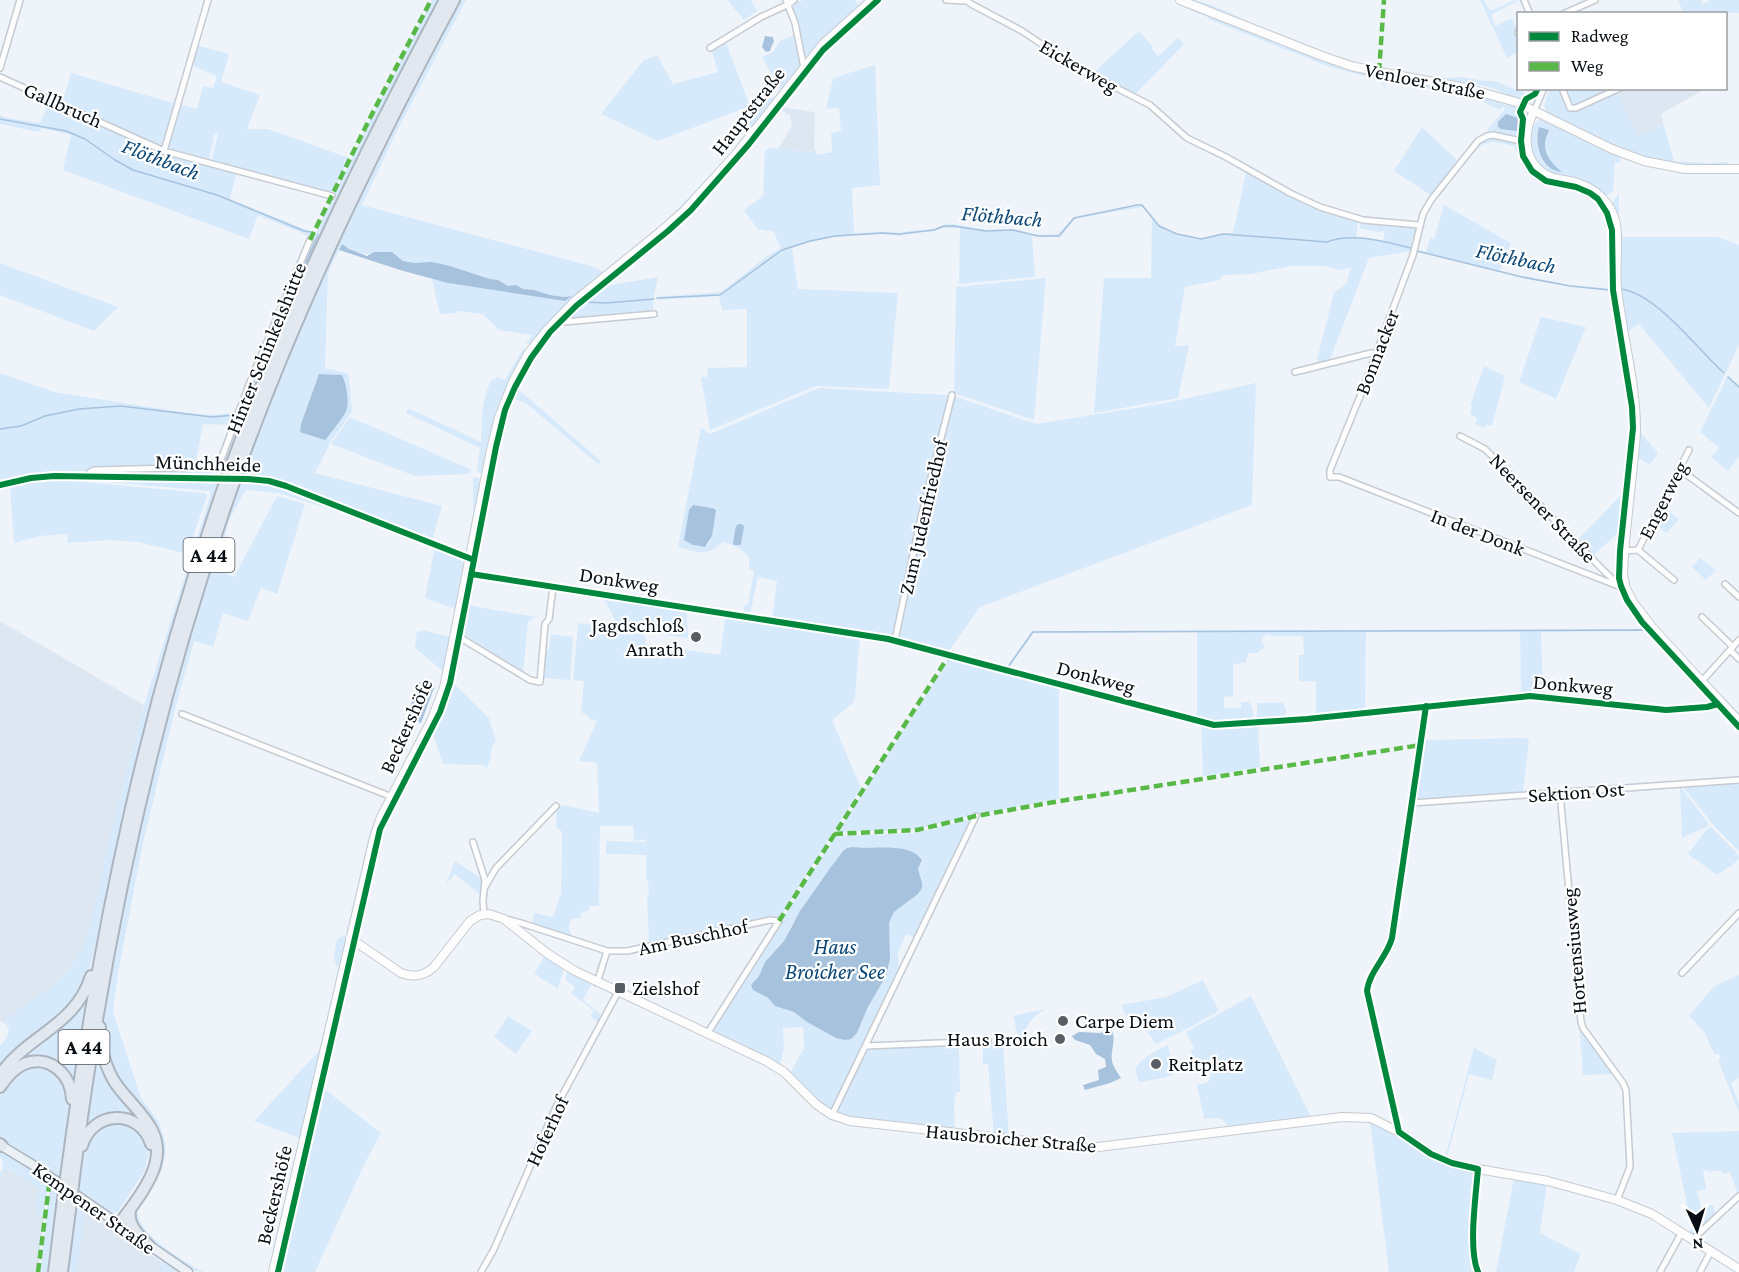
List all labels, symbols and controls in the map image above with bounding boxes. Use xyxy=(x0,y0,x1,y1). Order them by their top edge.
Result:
legend xyxy=(1517,12,1727,90)
text: Radweg xyxy=(1571,26,1629,46)
street label: Eickerweg xyxy=(1035,34,1123,98)
text: Weg xyxy=(1571,56,1604,76)
street label: Venloer Straße xyxy=(1363,58,1487,104)
street label: Hauptstraße xyxy=(706,62,790,160)
street label: Gallbruch xyxy=(20,77,106,133)
water label: Flöthbach xyxy=(119,133,203,185)
water label: Flöthbach xyxy=(961,200,1043,232)
water label: Flöthbach xyxy=(1474,237,1558,279)
street label: Hinter Schinkelshütte xyxy=(221,259,311,437)
street label: Bonnacker xyxy=(1350,305,1404,398)
street label: Zum Judenfriedhof xyxy=(893,435,953,597)
street label: Neersener Straße xyxy=(1485,448,1601,568)
street label: Münchheide xyxy=(155,449,261,477)
street label: Engerweg xyxy=(1633,457,1693,543)
street label: In der Donk xyxy=(1427,503,1529,561)
road number: A 44 xyxy=(184,538,234,572)
street label: Donkweg xyxy=(578,562,660,598)
place label: Jagdschloß Anrath xyxy=(589,613,684,661)
marker: Jagdschloß Anrath xyxy=(689,630,703,644)
street label: Donkweg xyxy=(1054,655,1138,699)
street label: Donkweg xyxy=(1532,670,1614,700)
street label: Beckershöfe xyxy=(374,675,438,777)
street label: Sektion Ost xyxy=(1527,777,1626,807)
street label: Hortensiusweg xyxy=(1557,887,1591,1015)
street label: Am Buschhof xyxy=(636,913,752,960)
water label: Haus Broicher See xyxy=(785,934,886,984)
place label: Zielshof xyxy=(632,976,701,1000)
marker: Zielshof xyxy=(613,981,627,995)
place label: Carpe Diem xyxy=(1075,1009,1174,1033)
marker: Carpe Diem xyxy=(1056,1014,1070,1028)
place label: Haus Broich xyxy=(947,1027,1048,1051)
road number: A 44 xyxy=(58,1030,110,1064)
marker: Haus Broich xyxy=(1053,1032,1067,1046)
place label: Reitplatz xyxy=(1168,1052,1243,1076)
marker: Reitplatz xyxy=(1149,1057,1163,1071)
street label: Hoferhof xyxy=(520,1090,574,1170)
street label: Hausbroicher Straße xyxy=(925,1119,1097,1157)
street label: Beckershöfe xyxy=(251,1143,297,1247)
street label: Kempener Straße xyxy=(28,1157,160,1259)
north arrow xyxy=(1667,1200,1727,1260)
text: N xyxy=(1692,1236,1704,1253)

